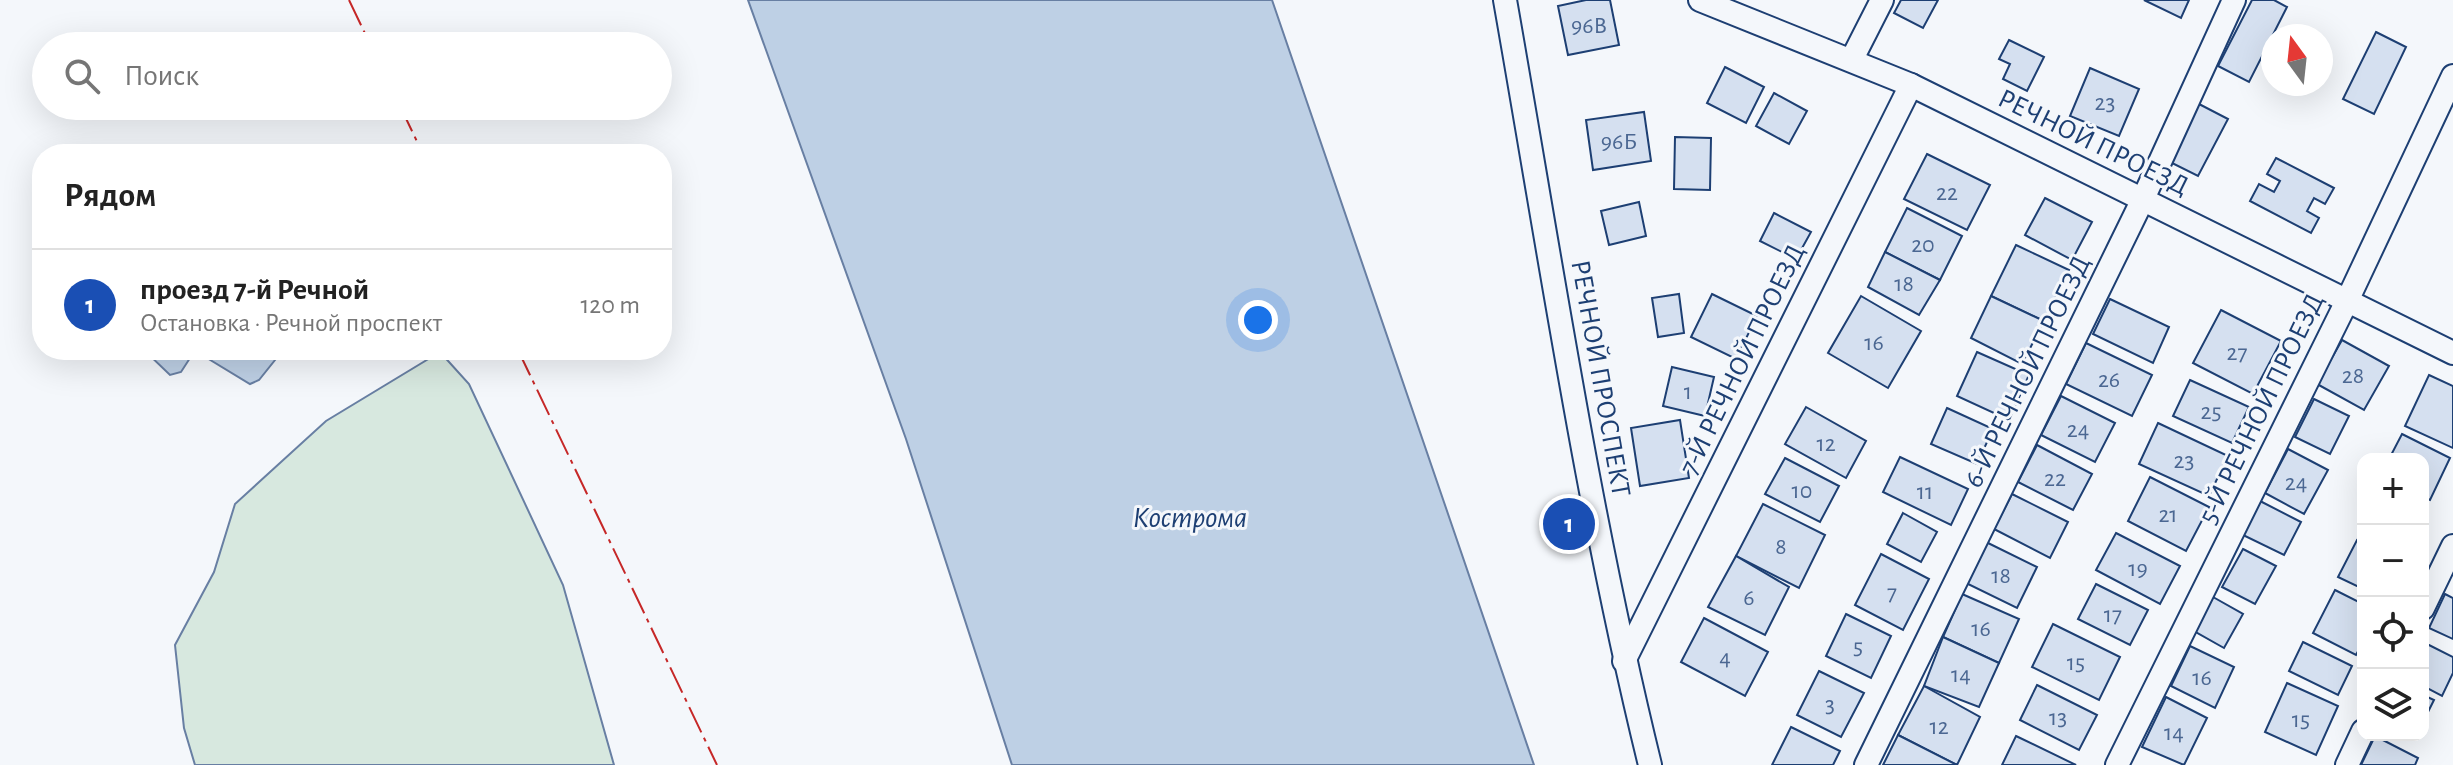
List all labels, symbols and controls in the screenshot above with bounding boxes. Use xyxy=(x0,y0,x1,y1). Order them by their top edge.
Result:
house number: 96В xyxy=(1571,14,1607,38)
north arrow xyxy=(2261,24,2333,96)
search box xyxy=(32,32,672,120)
icon: search xyxy=(60,54,104,98)
text: Поиск xyxy=(124,61,199,91)
street label: РЕЧНОЙ ПРОЕЗД xyxy=(1993,84,2193,201)
house number: 23 xyxy=(2095,91,2115,115)
house number: 96Б xyxy=(1601,130,1637,154)
text: Рядом xyxy=(64,179,156,213)
house number: 22 xyxy=(1936,181,1958,205)
house number: 20 xyxy=(1911,233,1935,257)
street label: 7-Й РЕЧНОЙ ПРОЕЗД xyxy=(1674,240,1811,479)
street label: 6-Й РЕЧНОЙ ПРОЕЗД xyxy=(1959,251,2096,492)
street label: РЕЧНОЙ ПРОСПЕКТ xyxy=(1565,258,1636,499)
house number: 18 xyxy=(1894,272,1914,296)
text: проезд 7-й Речной xyxy=(140,275,369,305)
street label: 5-Й РЕЧНОЙ ПРОЕЗД xyxy=(2193,289,2330,528)
text: 1 xyxy=(85,292,95,318)
text: 120 m xyxy=(580,292,640,318)
your location xyxy=(1238,300,1278,340)
text: Остановка · Речной проспект xyxy=(140,310,442,336)
house number: 16 xyxy=(1864,331,1884,355)
house number: 27 xyxy=(2227,341,2247,365)
house number: 28 xyxy=(2342,364,2364,388)
house number: 26 xyxy=(2098,368,2120,392)
house number: 1 xyxy=(1684,380,1692,404)
house number: 25 xyxy=(2201,400,2221,424)
house number: 24 xyxy=(2067,418,2089,442)
house number: 12 xyxy=(1816,432,1836,456)
house number: 23 xyxy=(2174,449,2194,473)
map controls xyxy=(2357,453,2429,741)
button: + xyxy=(2357,453,2429,525)
house number: 22 xyxy=(2044,467,2066,491)
house number: 24 xyxy=(2285,471,2307,495)
house number: 10 xyxy=(1792,479,1812,503)
house number: 11 xyxy=(1917,480,1933,504)
pin: 1 xyxy=(1543,494,1595,554)
water label: Кострома xyxy=(1133,503,1247,533)
house number: 21 xyxy=(2158,503,2178,527)
button: − xyxy=(2357,525,2429,597)
house number: 8 xyxy=(1775,535,1787,559)
house number: 19 xyxy=(2128,557,2148,581)
house number: 18 xyxy=(1991,564,2011,588)
house number: 7 xyxy=(1887,581,1897,605)
house number: 6 xyxy=(1743,586,1755,610)
button: locate xyxy=(2357,597,2429,669)
house number: 17 xyxy=(2104,603,2122,627)
house number: 16 xyxy=(1971,617,1991,641)
house number: 5 xyxy=(1853,635,1863,659)
house number: 4 xyxy=(1719,646,1731,670)
house number: 15 xyxy=(2067,651,2085,675)
house number: 14 xyxy=(1951,663,1971,687)
house number: 16 xyxy=(2192,666,2212,690)
button: layers xyxy=(2357,669,2429,741)
house number: 3 xyxy=(1825,693,1835,717)
house number: 13 xyxy=(2049,706,2067,730)
house number: 15 xyxy=(2292,708,2310,732)
house number: 12 xyxy=(1929,715,1949,739)
house number: 14 xyxy=(2164,721,2184,745)

